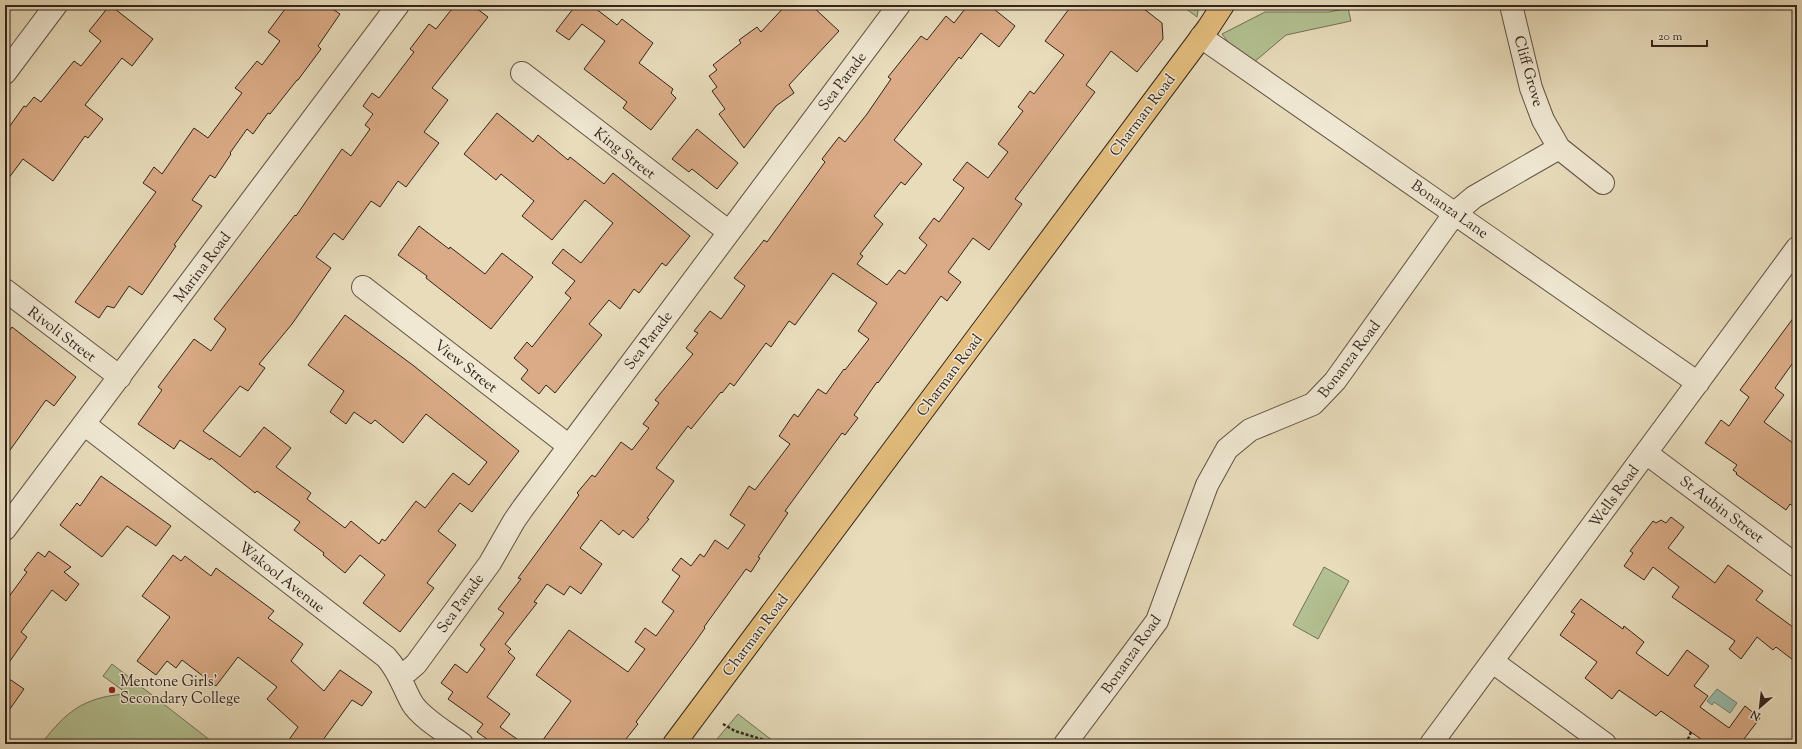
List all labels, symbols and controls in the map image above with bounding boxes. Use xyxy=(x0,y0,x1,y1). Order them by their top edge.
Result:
scale bar xyxy=(1652,22,1707,48)
text: 20 m xyxy=(1658,28,1683,46)
street label: Cliff Grove xyxy=(1507,33,1548,109)
street label: Sea Parade xyxy=(814,48,872,116)
street label: Charman Road xyxy=(1105,70,1181,161)
street label: King Street xyxy=(589,123,659,185)
street label: Bonanza Lane xyxy=(1406,176,1492,245)
street label: Marina Road xyxy=(170,228,237,307)
street label: Rivoli Street xyxy=(22,302,100,368)
street label: Sea Parade xyxy=(620,307,678,375)
street label: Bonanza Road xyxy=(1314,317,1387,403)
street label: Charman Road xyxy=(912,330,988,421)
street label: View Street xyxy=(429,336,501,399)
street label: Wells Road xyxy=(1585,461,1646,533)
street label: St Aubin Street xyxy=(1675,472,1768,549)
street label: Wakool Avenue xyxy=(233,538,329,619)
street label: Sea Parade xyxy=(433,570,490,638)
street label: Charman Road xyxy=(718,590,794,681)
street label: Bonanza Road xyxy=(1097,611,1167,698)
place label: Mentone Girls' Secondary College xyxy=(120,672,240,710)
marker: Mentone Girls' Secondary College xyxy=(107,685,117,695)
north arrow xyxy=(1740,687,1780,727)
text: N xyxy=(1748,706,1764,725)

